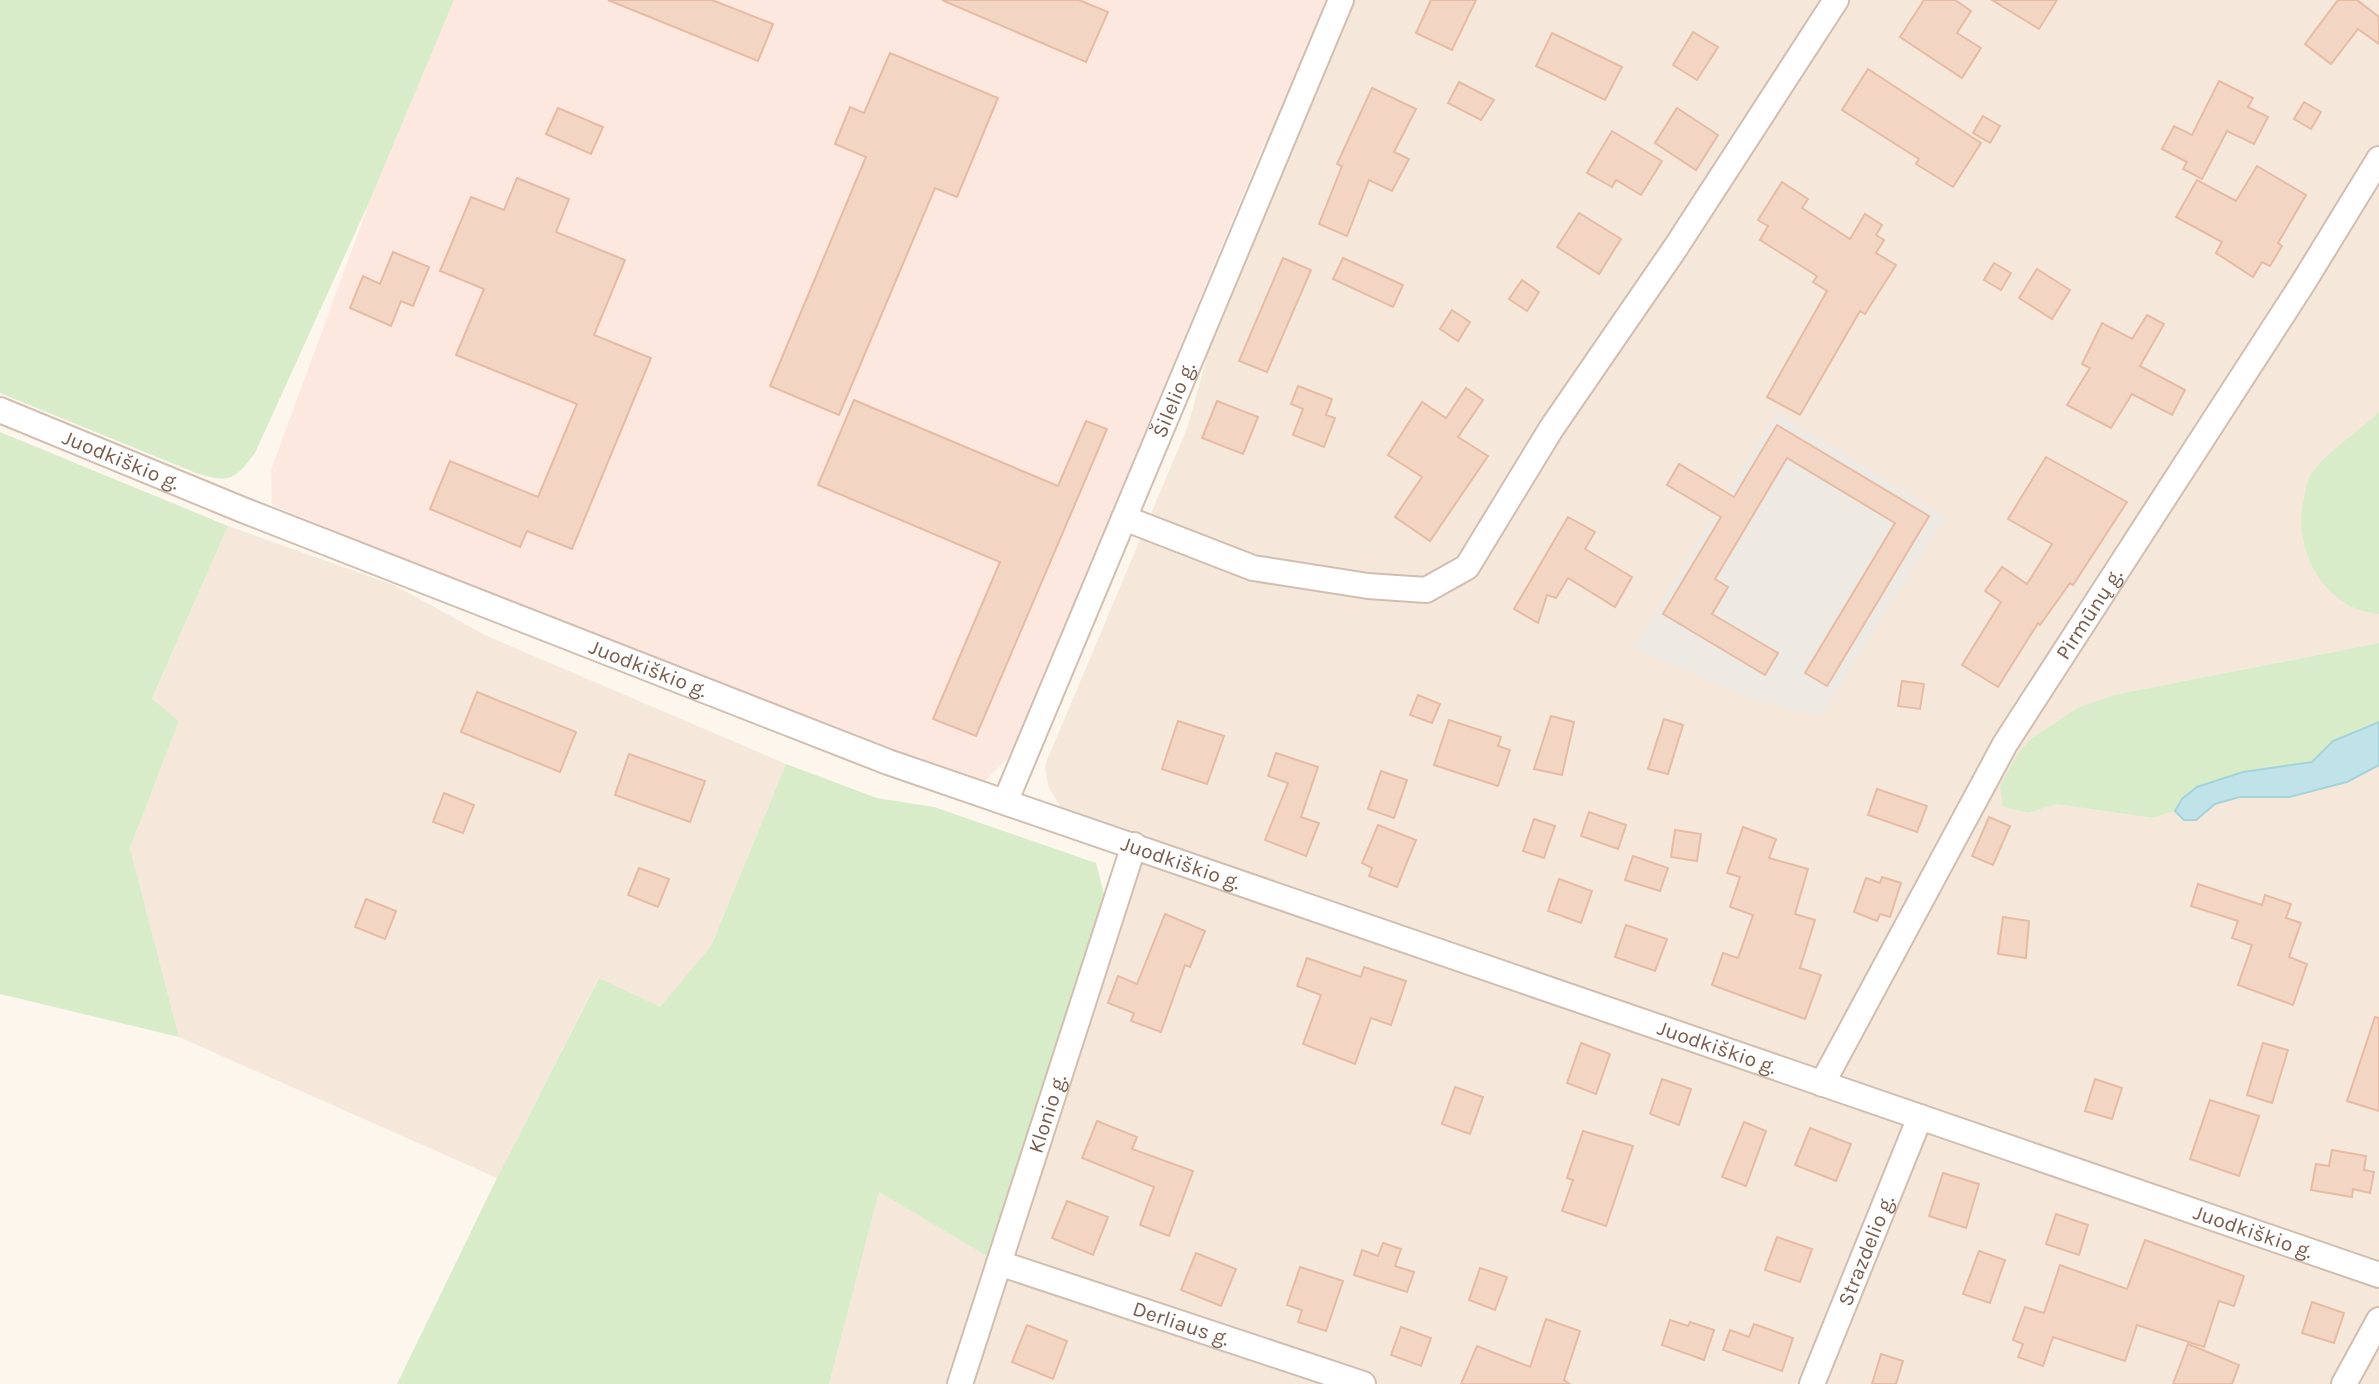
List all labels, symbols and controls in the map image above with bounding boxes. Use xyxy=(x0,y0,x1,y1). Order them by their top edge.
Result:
street label: Šilelio g. xyxy=(1147,358,1200,441)
street label: Juodkiškio g. xyxy=(59,425,184,495)
street label: Pirmūnų g. xyxy=(2051,564,2127,664)
street label: Juodkiškio g. xyxy=(586,635,711,702)
street label: Juodkiškio g. xyxy=(1118,831,1244,894)
street label: Juodkiškio g. xyxy=(1654,1016,1780,1079)
street label: Klonio g. xyxy=(1023,1071,1071,1156)
street label: Strazdelio g. xyxy=(1833,1191,1899,1309)
street label: Juodkiškio g. xyxy=(2190,1200,2316,1263)
street label: Derliaus g. xyxy=(1130,1296,1233,1351)

